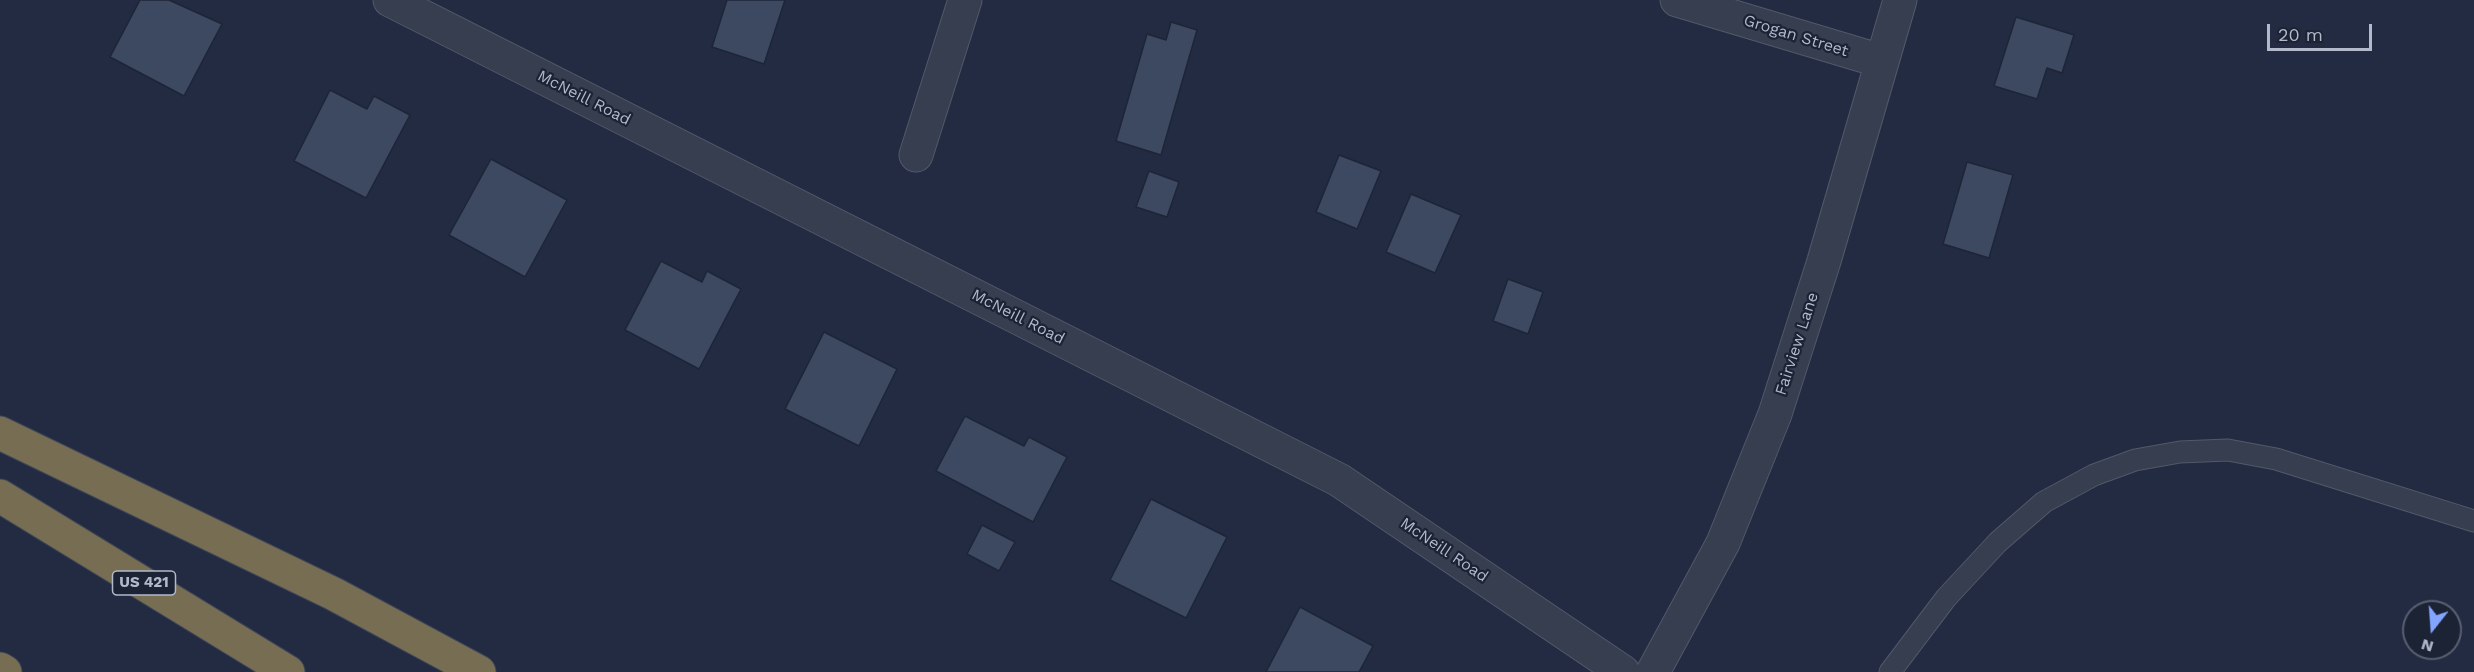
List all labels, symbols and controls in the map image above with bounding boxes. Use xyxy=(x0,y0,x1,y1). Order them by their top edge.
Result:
street label: Grogan Street xyxy=(1741,11,1851,61)
scale bar xyxy=(2270,12,2375,50)
text: 20 m xyxy=(2278,24,2323,45)
street label: McNeill Road xyxy=(534,66,634,130)
street label: McNeill Road xyxy=(968,285,1068,349)
street label: Fairview Lane xyxy=(1771,290,1823,398)
street label: McNeill Road xyxy=(1396,514,1492,586)
road number: US 421 xyxy=(112,571,176,595)
north arrow xyxy=(2402,600,2462,660)
text: N xyxy=(2419,635,2436,657)

